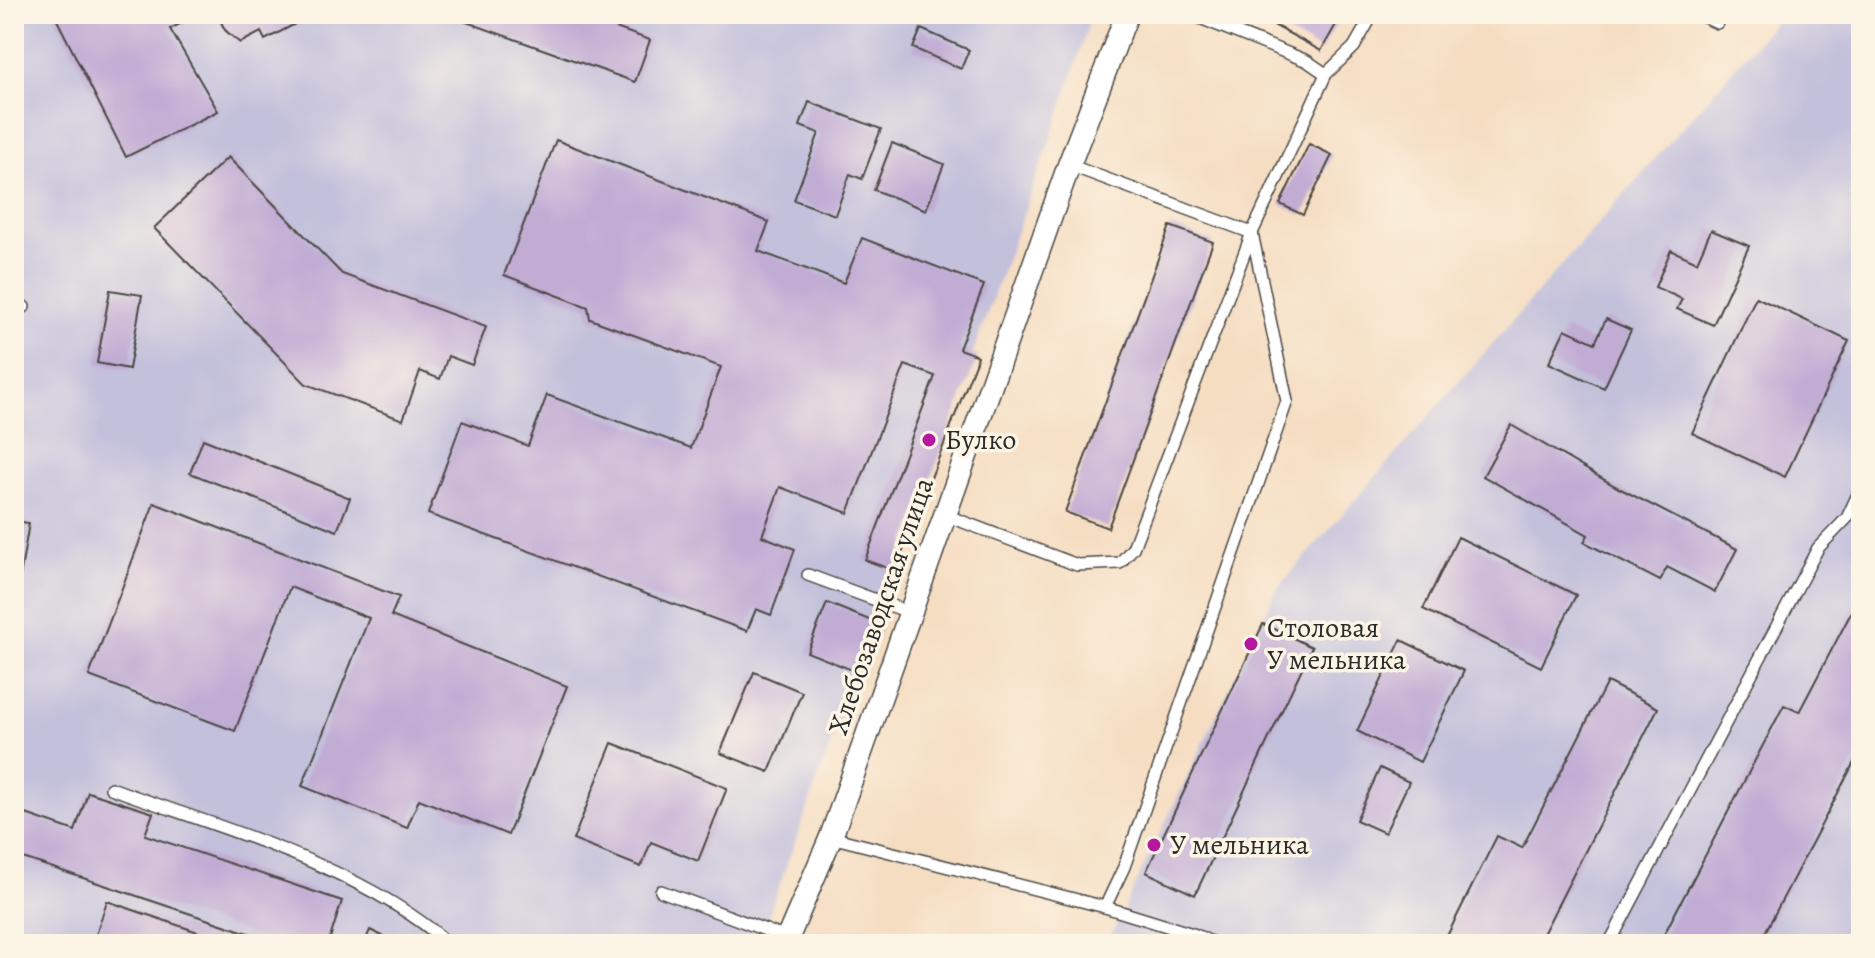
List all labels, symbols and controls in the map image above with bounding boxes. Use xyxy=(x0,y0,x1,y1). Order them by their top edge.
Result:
place label: Булко xyxy=(945,421,1016,459)
marker: Булко xyxy=(920,431,938,449)
street label: Хлебозаводская улица xyxy=(819,472,943,740)
place label: Столовая У мельника xyxy=(1267,609,1406,679)
marker: Столовая У мельника xyxy=(1242,635,1260,653)
place label: У мельника xyxy=(1170,826,1309,864)
marker: У мельника xyxy=(1145,836,1163,854)

